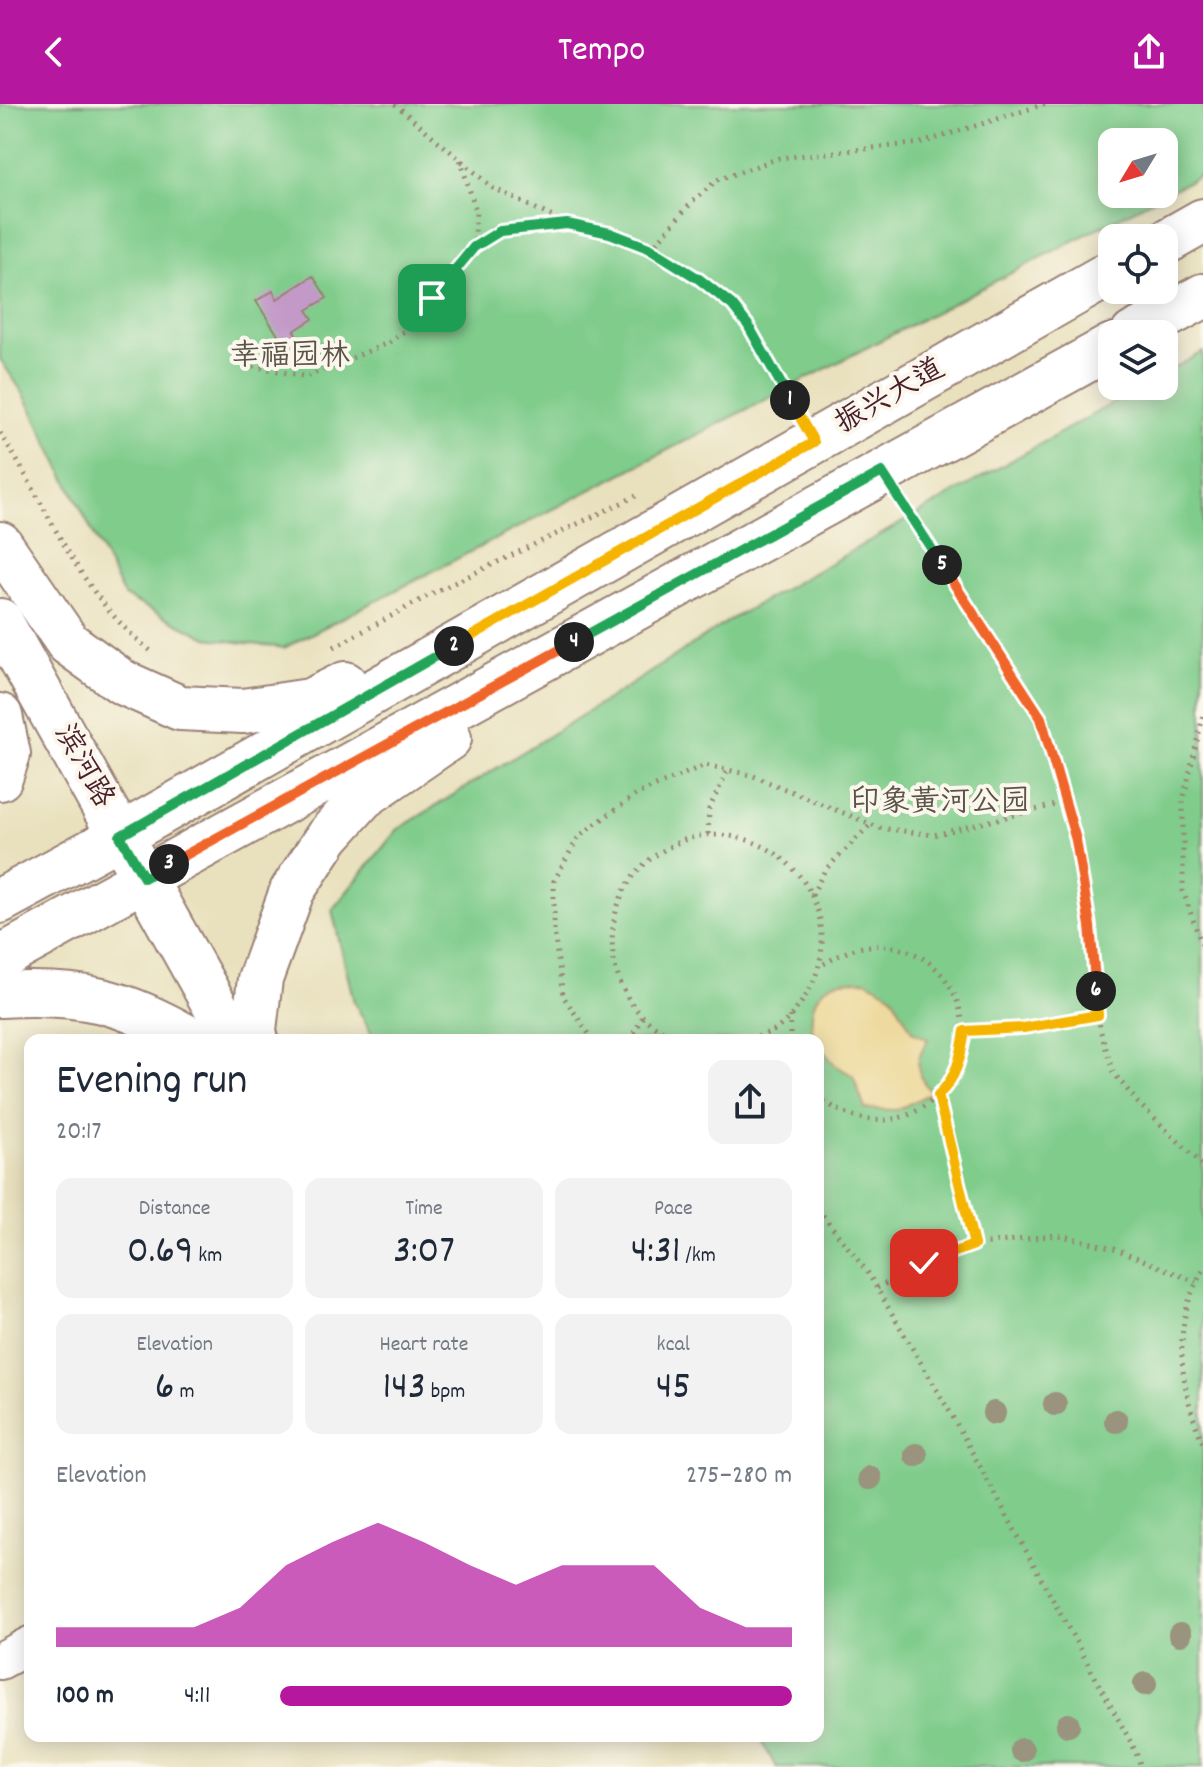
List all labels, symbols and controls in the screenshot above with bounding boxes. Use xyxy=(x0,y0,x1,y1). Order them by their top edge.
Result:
text: Tempo xyxy=(558,26,645,78)
icon: back xyxy=(32,30,76,74)
icon: share xyxy=(1127,30,1171,74)
north arrow xyxy=(1098,128,1178,208)
map controls xyxy=(1098,128,1178,400)
button: locate xyxy=(1098,224,1178,304)
pin xyxy=(398,264,466,332)
icon: arrive xyxy=(410,276,454,320)
button: layers xyxy=(1098,320,1178,400)
park label: 幸福园林 xyxy=(230,337,350,380)
street label: 振兴大道 xyxy=(828,349,954,447)
pin: 1 xyxy=(770,380,810,420)
text: 1 xyxy=(788,384,792,415)
pin: 5 xyxy=(922,545,962,585)
text: 5 xyxy=(937,549,947,580)
pin: 4 xyxy=(554,622,594,662)
pin: 2 xyxy=(434,626,474,666)
text: 4 xyxy=(569,626,579,657)
text: 2 xyxy=(449,630,459,661)
street label: 滨河路 xyxy=(41,717,123,817)
park label: 印象黄河公园 xyxy=(850,783,1030,826)
pin: 3 xyxy=(149,844,189,884)
text: 3 xyxy=(164,848,174,879)
pin: 6 xyxy=(1076,971,1116,1011)
text: 6 xyxy=(1091,975,1101,1006)
text: Evening run xyxy=(56,1052,247,1115)
button: share xyxy=(708,1060,792,1144)
text: 20:17 xyxy=(56,1114,102,1151)
text: Distance xyxy=(139,1194,211,1225)
text: Time xyxy=(405,1194,443,1225)
text: Pace xyxy=(654,1194,693,1225)
text: 0.69 xyxy=(127,1225,193,1282)
text: 3:07 xyxy=(393,1225,455,1282)
text: 4:31 xyxy=(631,1225,680,1282)
pin xyxy=(890,1229,958,1297)
text: km xyxy=(193,1241,222,1272)
text: /km xyxy=(680,1241,716,1272)
icon: check xyxy=(902,1241,946,1285)
text: Elevation xyxy=(136,1330,213,1361)
text: Heart rate xyxy=(380,1330,468,1361)
text: kcal xyxy=(657,1330,690,1361)
text: 6 xyxy=(155,1361,174,1418)
text: 143 xyxy=(383,1361,426,1418)
text: 45 xyxy=(656,1361,691,1418)
text: m xyxy=(174,1377,195,1408)
text: bpm xyxy=(426,1377,465,1408)
text: Elevation xyxy=(56,1458,146,1495)
text: 275–280 m xyxy=(686,1458,792,1495)
text: 100 m xyxy=(56,1678,114,1715)
text: 4:11 xyxy=(184,1678,211,1715)

